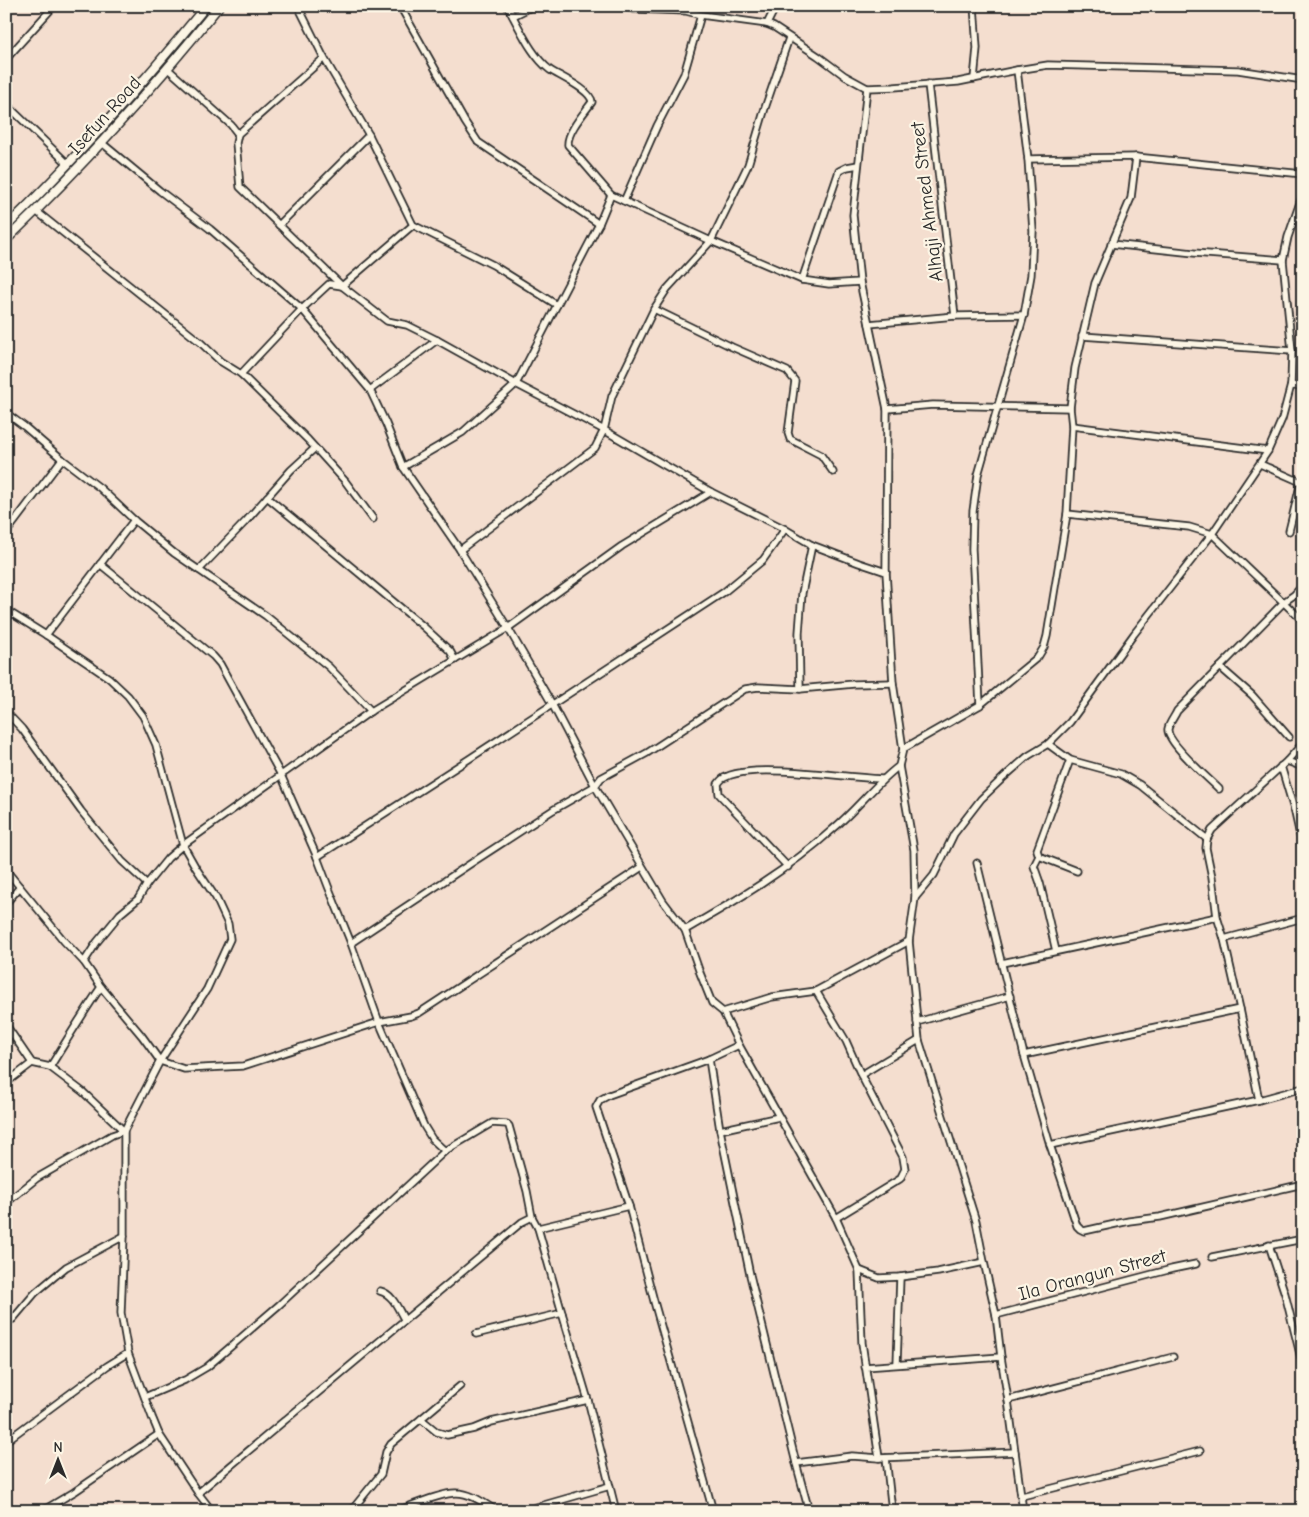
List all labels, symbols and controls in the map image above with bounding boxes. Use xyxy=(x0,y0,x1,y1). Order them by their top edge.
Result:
street label: Isefun Road xyxy=(64,72,146,159)
street label: Alhaji Ahmed Street xyxy=(906,120,948,283)
street label: Ila Orangun Street xyxy=(1016,1245,1169,1305)
north arrow xyxy=(32,1434,82,1484)
text: N xyxy=(53,1439,63,1456)

